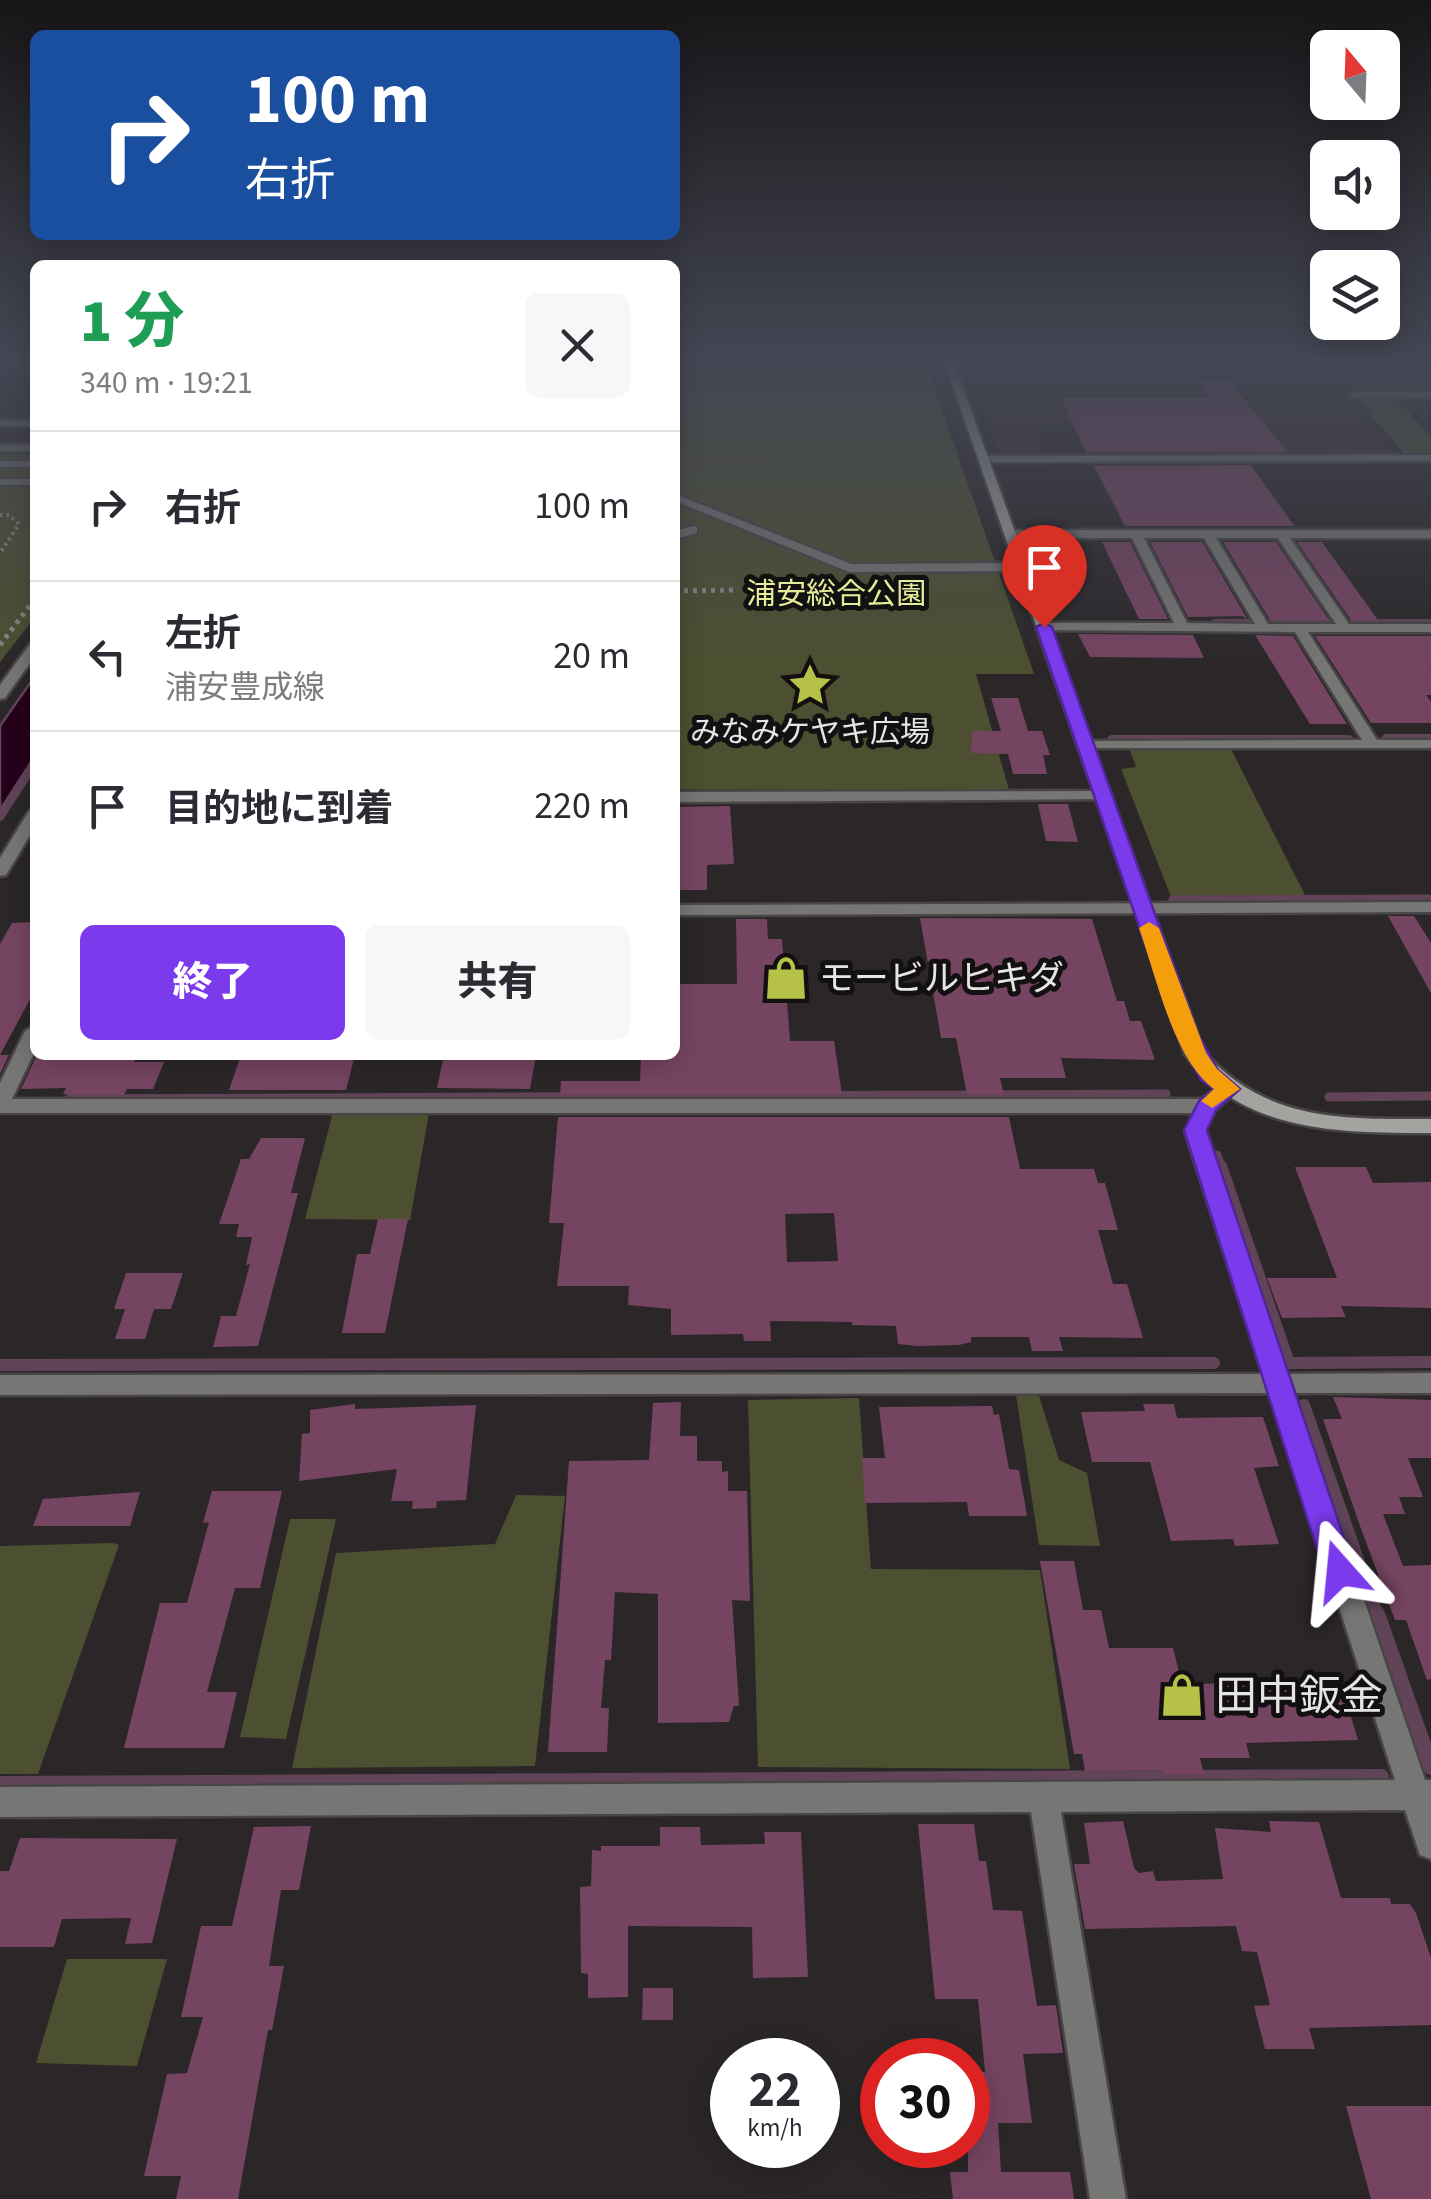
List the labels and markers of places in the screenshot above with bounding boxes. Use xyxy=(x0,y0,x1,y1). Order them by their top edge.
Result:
pin xyxy=(1002,525,1087,628)
place icon: みなみケヤキ広場 xyxy=(786,661,834,709)
place label: みなみケヤキ広場 xyxy=(690,711,930,754)
shop icon: モービルヒキダ xyxy=(762,954,810,1002)
place label: モービルヒキダ xyxy=(819,954,1064,1004)
place label: 田中鈑金 xyxy=(1215,1667,1383,1727)
shop icon: 田中鈑金 xyxy=(1158,1671,1206,1719)

